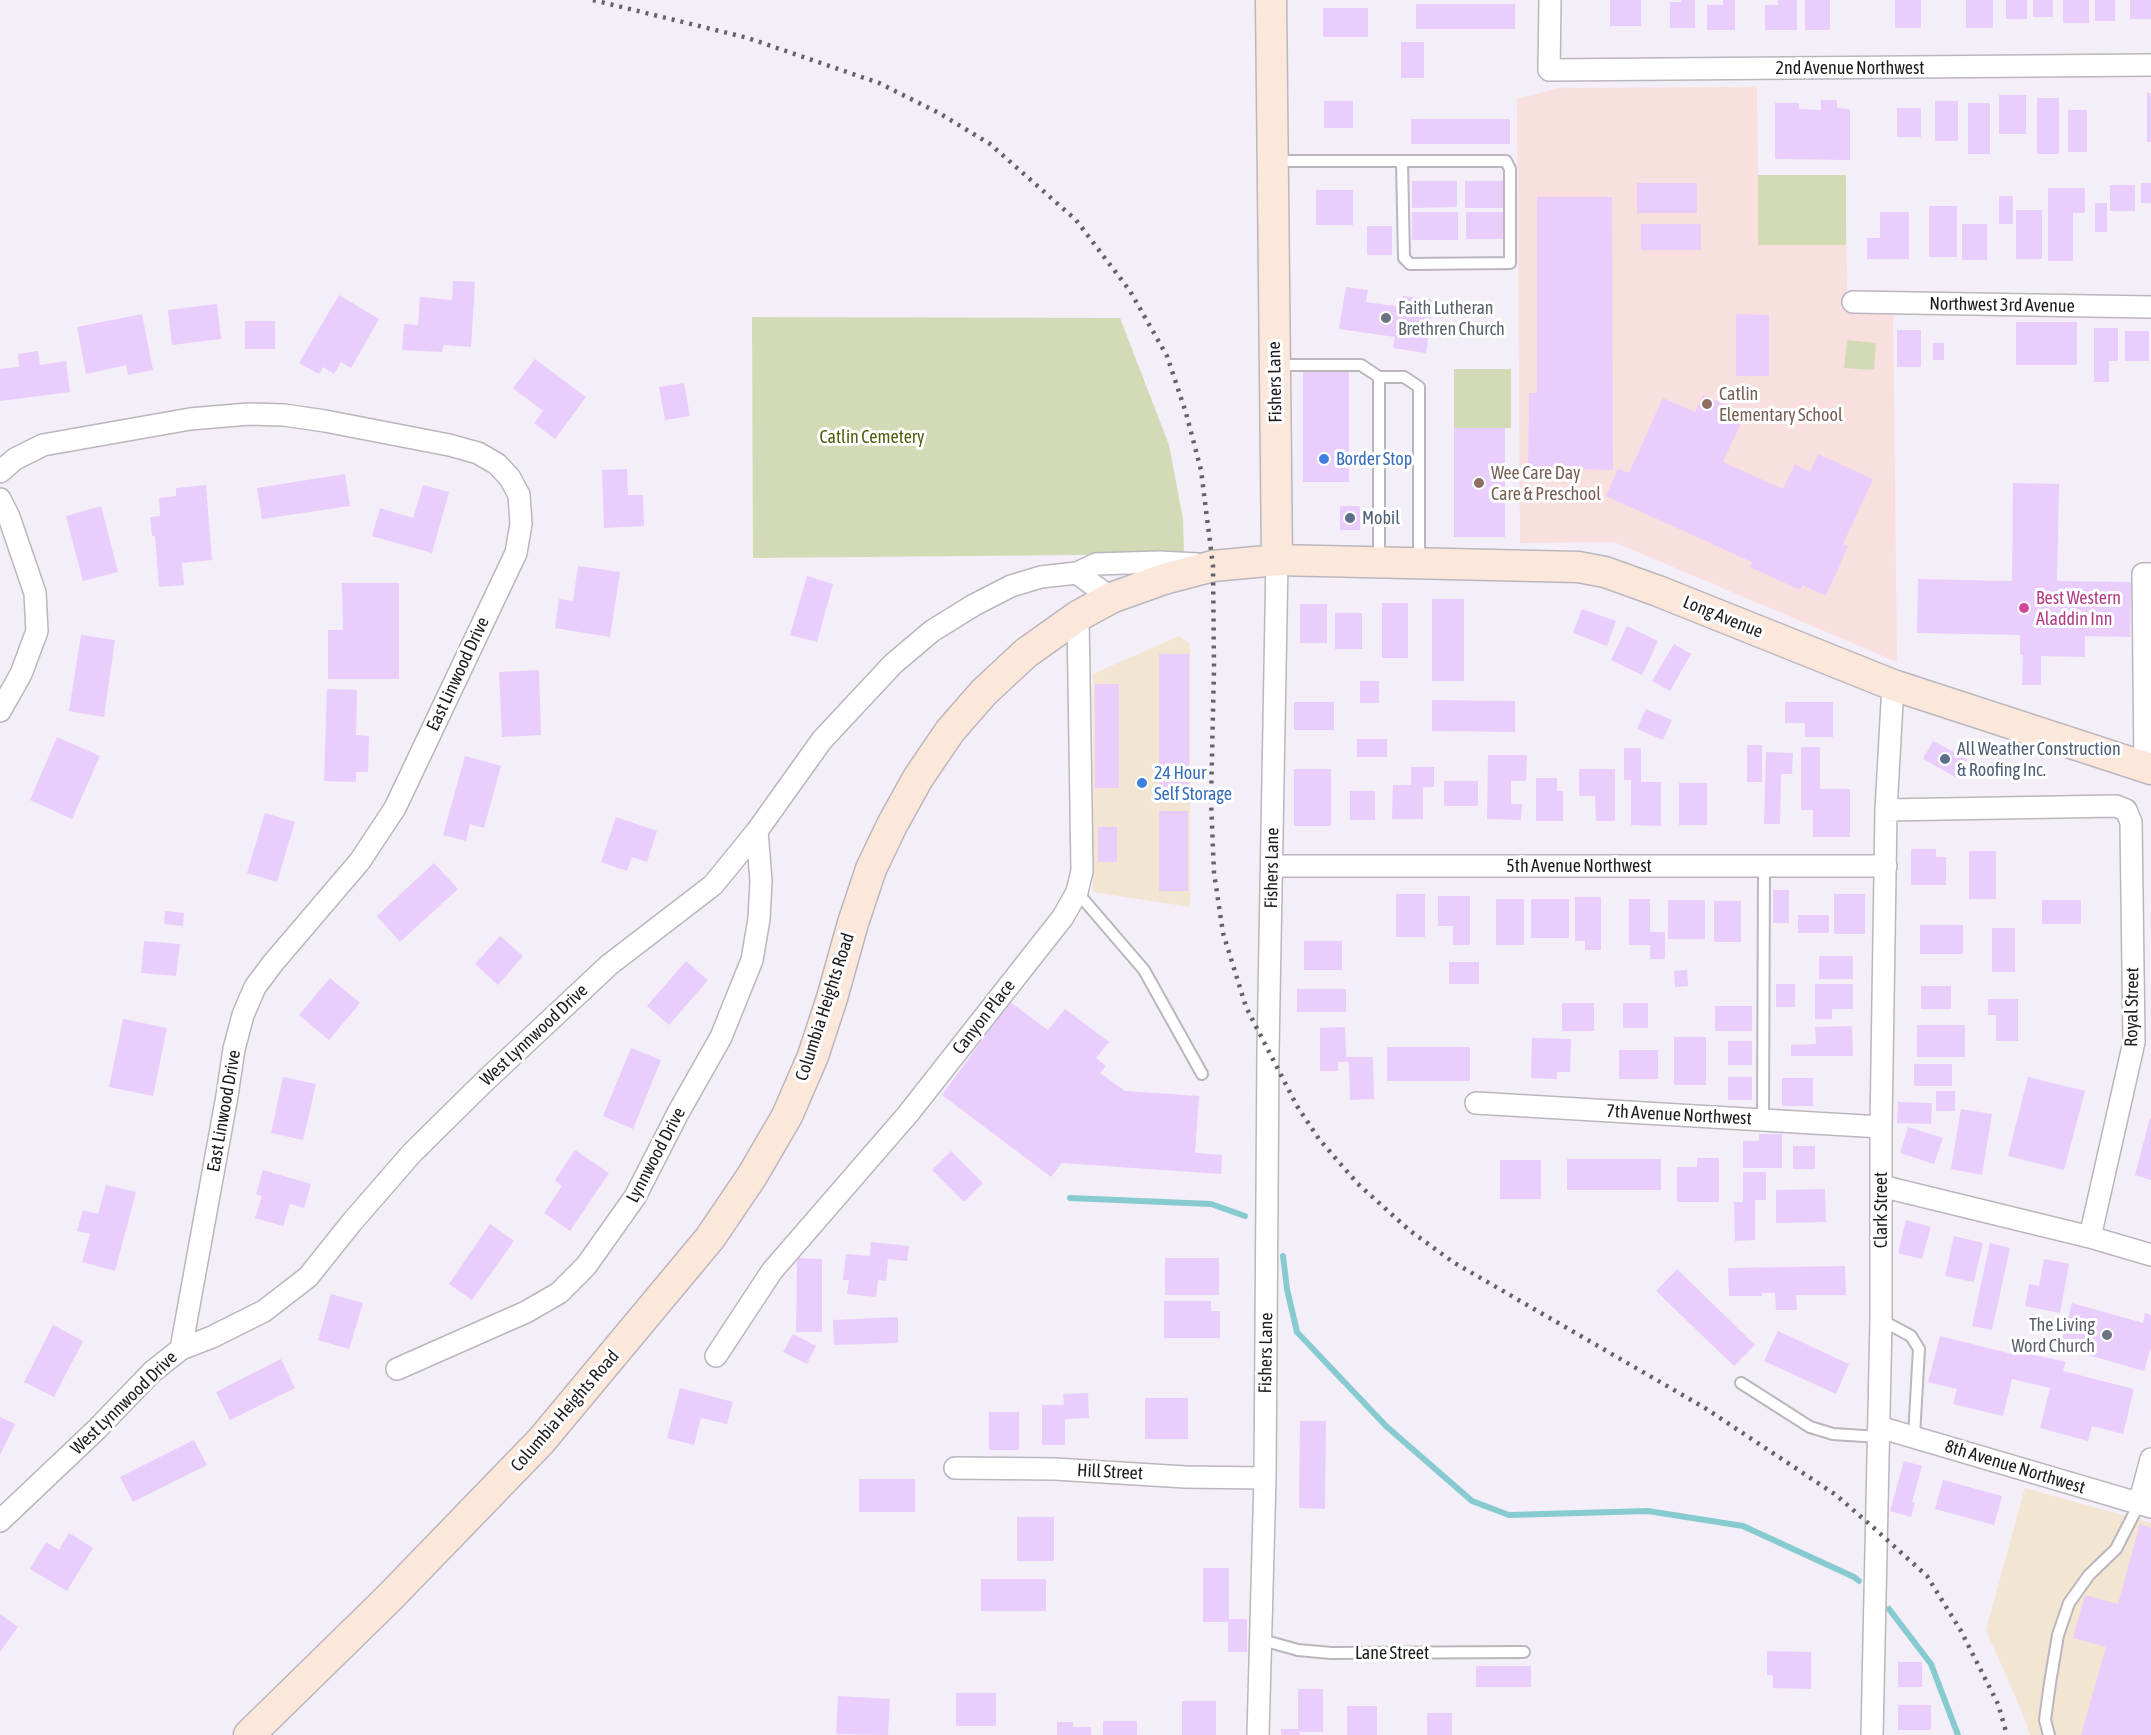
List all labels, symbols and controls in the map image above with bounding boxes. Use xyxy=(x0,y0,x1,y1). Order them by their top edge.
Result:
street label: 2nd Avenue Northwest xyxy=(1776,57,1924,79)
street label: Northwest 3rd Avenue xyxy=(1929,293,2075,317)
place label: Faith Lutheran Brethren Church xyxy=(1398,297,1505,340)
marker: Faith Lutheran Brethren Church xyxy=(1379,311,1393,325)
street label: Fishers Lane xyxy=(1263,341,1287,423)
place label: Catlin Elementary School xyxy=(1719,383,1843,426)
marker: Catlin Elementary School xyxy=(1700,397,1714,411)
park label: Catlin Cemetery xyxy=(819,426,925,448)
place label: Border Stop xyxy=(1336,448,1412,470)
marker: Border Stop xyxy=(1317,452,1331,466)
place label: Wee Care Day Care & Preschool xyxy=(1491,462,1601,504)
marker: Wee Care Day Care & Preschool xyxy=(1472,476,1486,490)
place label: Mobil xyxy=(1362,507,1400,529)
marker: Mobil xyxy=(1343,511,1357,525)
place label: Best Western Aladdin Inn xyxy=(2036,587,2121,630)
street label: Long Avenue xyxy=(1680,591,1766,643)
marker: Best Western Aladdin Inn xyxy=(2017,601,2031,615)
street label: East Linwood Drive xyxy=(422,614,494,734)
place label: All Weather Construction & Roofing Inc. xyxy=(1957,738,2121,780)
marker: All Weather Construction & Roofing Inc. xyxy=(1938,752,1952,766)
place label: 24 Hour Self Storage xyxy=(1154,762,1232,804)
marker: 24 Hour Self Storage xyxy=(1135,776,1149,790)
street label: Fishers Lane xyxy=(1260,827,1284,909)
street label: 5th Avenue Northwest xyxy=(1506,855,1652,877)
street label: Columbia Heights Road xyxy=(791,930,859,1084)
street label: Royal Street xyxy=(2121,967,2143,1047)
street label: Canyon Place xyxy=(948,975,1020,1059)
street label: West Lynnwood Drive xyxy=(476,980,592,1090)
street label: East Linwood Drive xyxy=(203,1048,245,1174)
street label: 7th Avenue Northwest xyxy=(1606,1100,1752,1130)
street label: Lynnwood Drive xyxy=(622,1104,690,1206)
street label: Clark Street xyxy=(1870,1172,1892,1248)
street label: Fishers Lane xyxy=(1254,1312,1278,1394)
place label: The Living Word Church xyxy=(2011,1314,2095,1356)
marker: The Living Word Church xyxy=(2100,1328,2114,1342)
street label: Columbia Heights Road xyxy=(506,1346,624,1476)
street label: West Lynnwood Drive xyxy=(66,1347,182,1459)
street label: 8th Avenue Northwest xyxy=(1942,1435,2088,1499)
street label: Hill Street xyxy=(1076,1459,1144,1485)
street label: Lane Street xyxy=(1355,1642,1429,1664)

